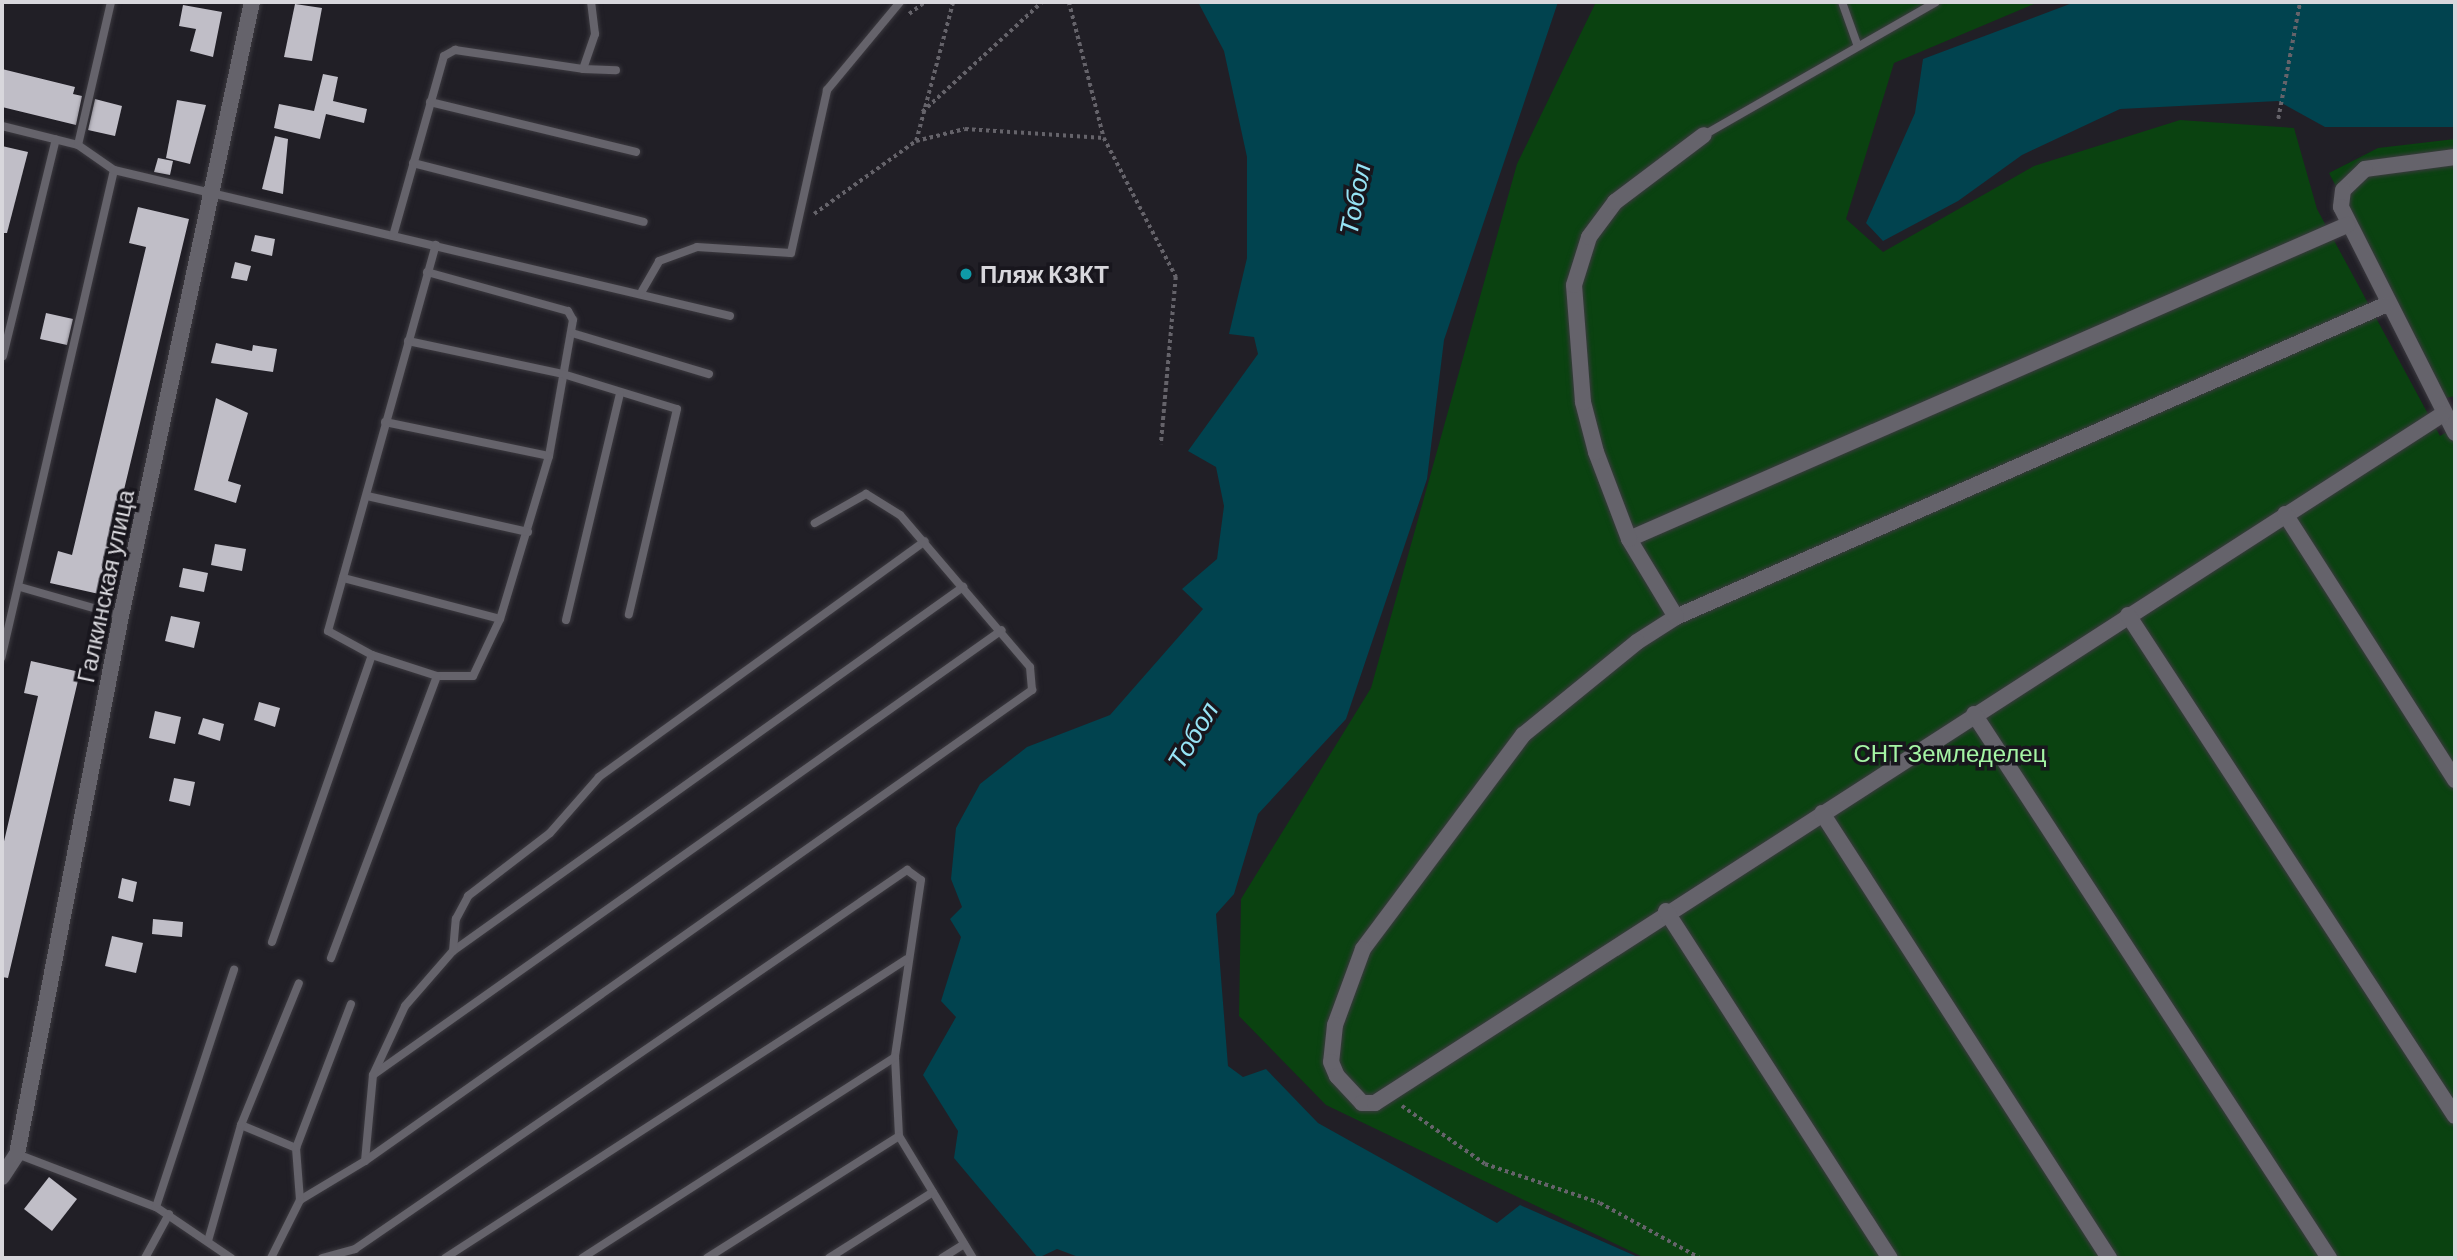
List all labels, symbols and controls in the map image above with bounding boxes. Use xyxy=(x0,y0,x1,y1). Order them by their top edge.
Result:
water label: Тобол xyxy=(1332,160,1376,238)
place label: Пляж КЗКТ xyxy=(980,260,1109,288)
marker: Пляж КЗКТ xyxy=(958,266,974,282)
street label: Галкинская улица xyxy=(71,487,139,685)
water label: Тобол xyxy=(1160,696,1224,774)
park label: СНТ Земледелец xyxy=(1854,739,2046,767)

